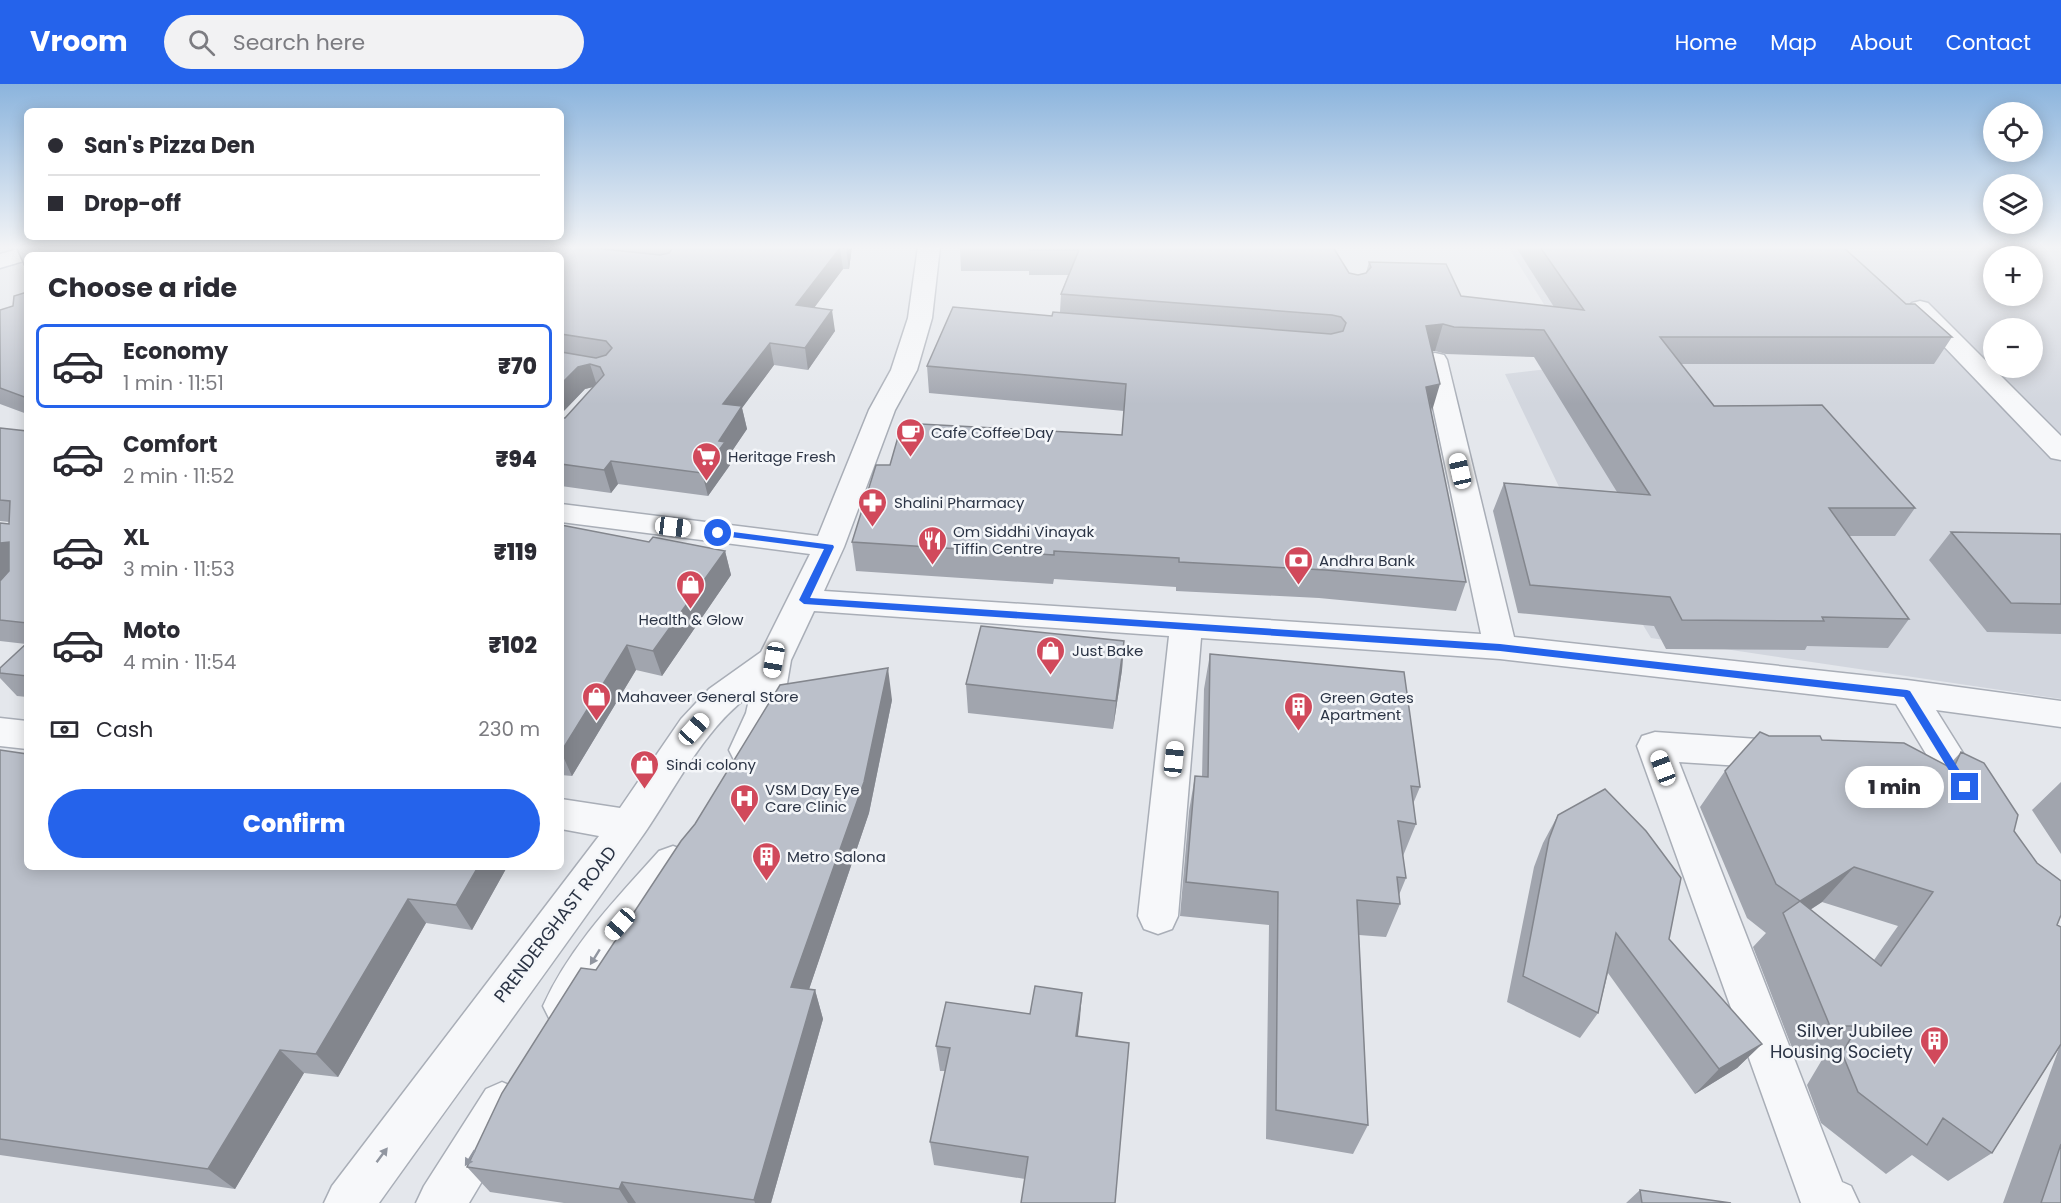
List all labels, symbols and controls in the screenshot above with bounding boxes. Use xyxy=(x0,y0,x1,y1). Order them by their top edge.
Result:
search box xyxy=(164,15,584,69)
text: Vroom xyxy=(30,22,128,61)
icon: search xyxy=(185,26,218,59)
text: Search here xyxy=(233,27,365,58)
text: Home xyxy=(1675,28,1737,57)
text: Map xyxy=(1770,28,1817,57)
text: About xyxy=(1850,28,1913,57)
text: Contact xyxy=(1946,28,2031,57)
map controls xyxy=(1983,102,2043,378)
button: locate xyxy=(1983,102,2043,162)
text: San's Pizza Den xyxy=(84,130,255,161)
button: layers xyxy=(1983,174,2043,234)
text: Drop-off xyxy=(84,188,181,219)
button: + xyxy=(1983,246,2043,306)
text: Choose a ride xyxy=(48,269,237,306)
button: − xyxy=(1983,318,2043,378)
text: Economy xyxy=(123,336,228,367)
icon: car xyxy=(51,339,105,393)
text: ₹70 xyxy=(498,351,537,382)
text: 1 min · 11:51 xyxy=(123,369,224,397)
cafe icon: Cafe Coffee Day xyxy=(894,416,926,458)
place label: Cafe Coffee Day xyxy=(931,422,1054,443)
text: Comfort xyxy=(123,429,217,460)
icon: car xyxy=(51,432,105,486)
supermarket icon: Heritage Fresh xyxy=(691,440,723,482)
text: ₹94 xyxy=(496,444,537,475)
place label: Heritage Fresh xyxy=(728,446,836,467)
car xyxy=(1447,451,1473,491)
text: 2 min · 11:52 xyxy=(123,462,234,490)
pharmacy icon: Shalini Pharmacy xyxy=(857,486,889,528)
place label: Shalini Pharmacy xyxy=(894,492,1025,513)
car xyxy=(654,516,692,538)
route start xyxy=(704,519,731,546)
place label: Om Siddhi Vinayak Tiffin Centre xyxy=(953,521,1094,559)
text: XL xyxy=(123,522,149,553)
restaurant icon: Om Siddhi Vinayak Tiffin Centre xyxy=(916,524,948,566)
icon: car xyxy=(51,525,105,579)
text: ₹119 xyxy=(494,537,537,568)
bank icon: Andhra Bank xyxy=(1282,544,1314,586)
place label: Andhra Bank xyxy=(1319,550,1415,571)
text: 3 min · 11:53 xyxy=(123,555,235,583)
shop icon: Health & Glow xyxy=(675,568,707,610)
place label: Health & Glow xyxy=(639,609,744,630)
text: Moto xyxy=(123,615,180,646)
icon: car xyxy=(51,618,105,672)
text: ₹102 xyxy=(489,630,537,661)
shop icon: Just Bake xyxy=(1035,634,1067,676)
place label: Just Bake xyxy=(1072,640,1143,661)
car xyxy=(762,641,786,679)
text: 4 min · 11:54 xyxy=(123,648,236,676)
shop icon: Mahaveer General Store xyxy=(580,680,612,722)
place label: Mahaveer General Store xyxy=(617,686,798,707)
place label: Green Gates Apartment xyxy=(1320,687,1414,725)
building icon: Green Gates Apartment xyxy=(1283,690,1315,732)
car xyxy=(675,710,713,748)
icon: cash xyxy=(48,713,81,746)
text: Cash xyxy=(96,714,153,745)
text: 230 m xyxy=(478,715,540,743)
car xyxy=(1163,740,1185,778)
shop icon: Sindi colony xyxy=(629,748,661,790)
car xyxy=(1648,748,1678,788)
place label: Sindi colony xyxy=(666,754,757,775)
callout: 1 min xyxy=(1845,766,1944,808)
text: 1 min xyxy=(1868,773,1921,801)
route end xyxy=(1951,773,1978,800)
place label: VSM Day Eye Care Clinic xyxy=(765,779,860,817)
hospital icon: VSM Day Eye Care Clinic xyxy=(728,782,760,824)
button: Confirm xyxy=(48,789,540,858)
building icon: Metro Salona xyxy=(750,840,782,882)
street label: PRENDERGHAST ROAD xyxy=(488,841,622,1007)
place label: Metro Salona xyxy=(787,846,886,867)
car xyxy=(601,905,639,943)
one-way arrow xyxy=(590,949,601,965)
place label: Silver Jubilee Housing Society xyxy=(1770,1018,1913,1064)
building icon: Silver Jubilee Housing Society xyxy=(1918,1024,1950,1066)
one-way arrow xyxy=(376,1148,388,1164)
one-way arrow xyxy=(464,1150,475,1166)

